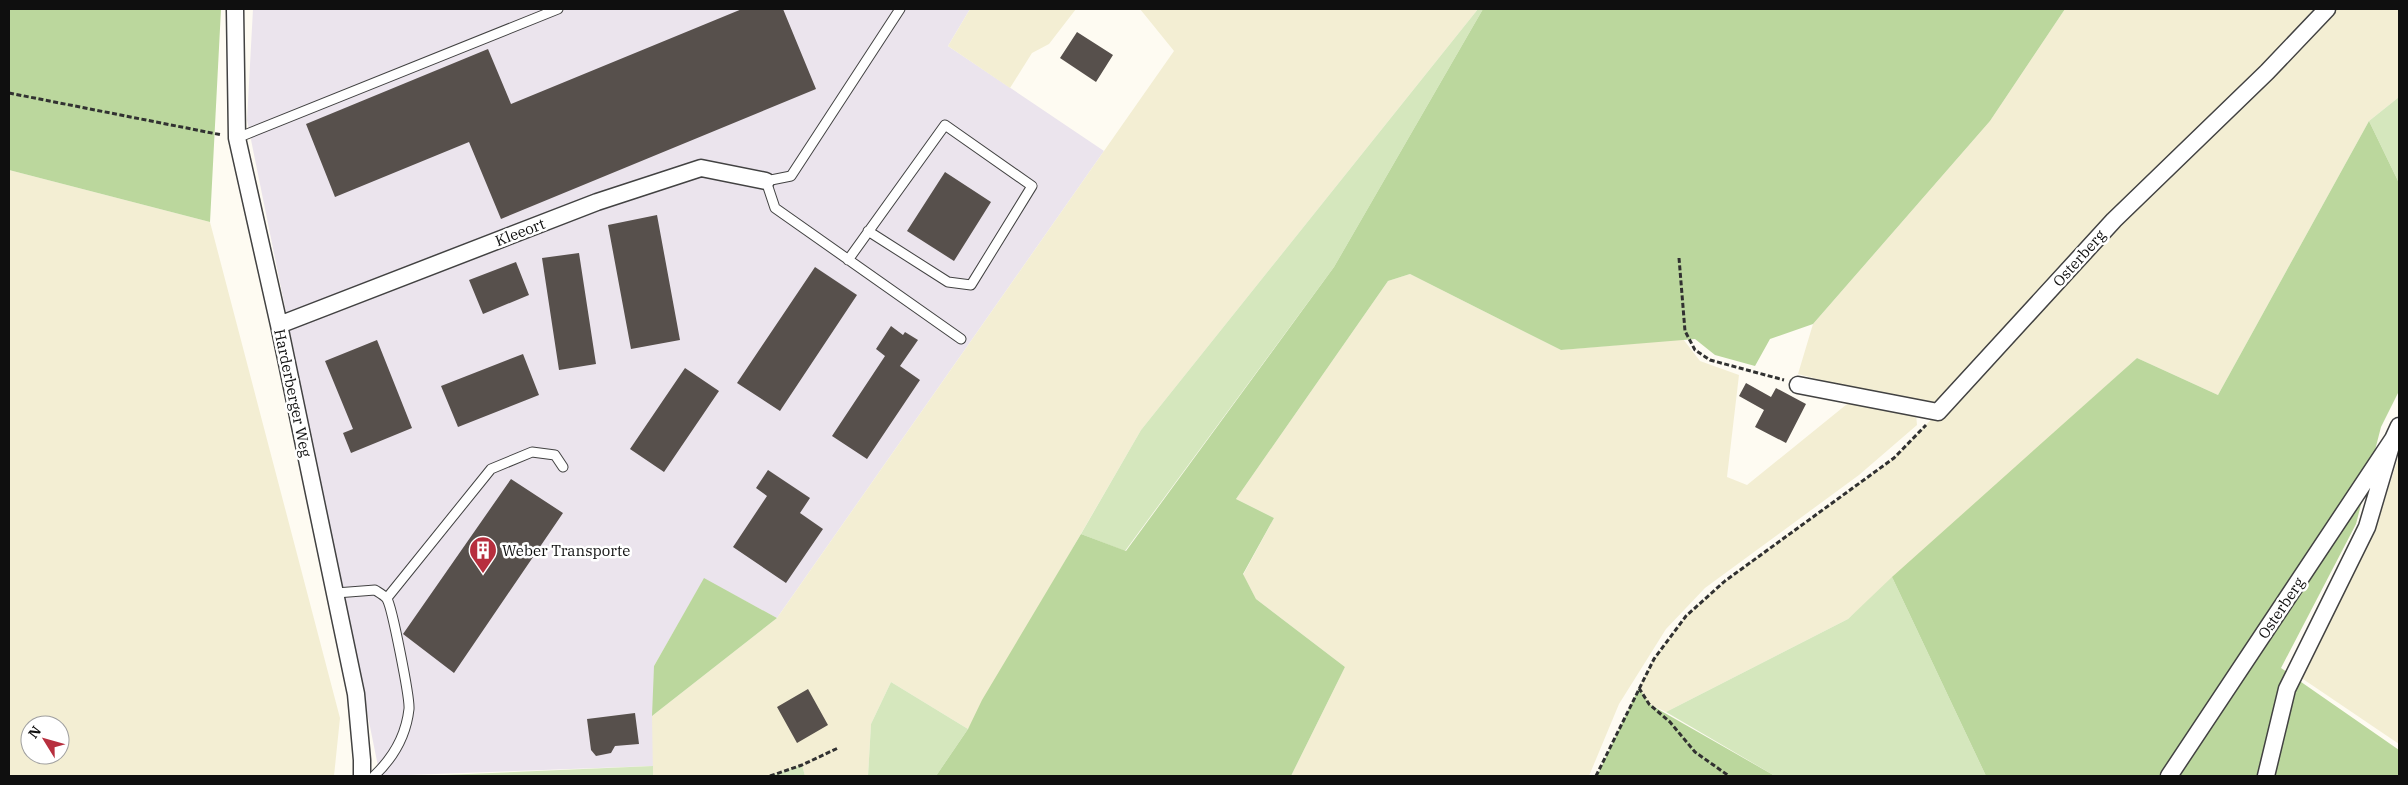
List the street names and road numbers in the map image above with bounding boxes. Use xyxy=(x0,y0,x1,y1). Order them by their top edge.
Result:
street label: Kleeort xyxy=(492,214,548,250)
street label: Osterberg xyxy=(2049,226,2109,290)
street label: Harderberger Weg xyxy=(270,327,316,459)
street label: Osterberg xyxy=(2254,574,2308,642)

